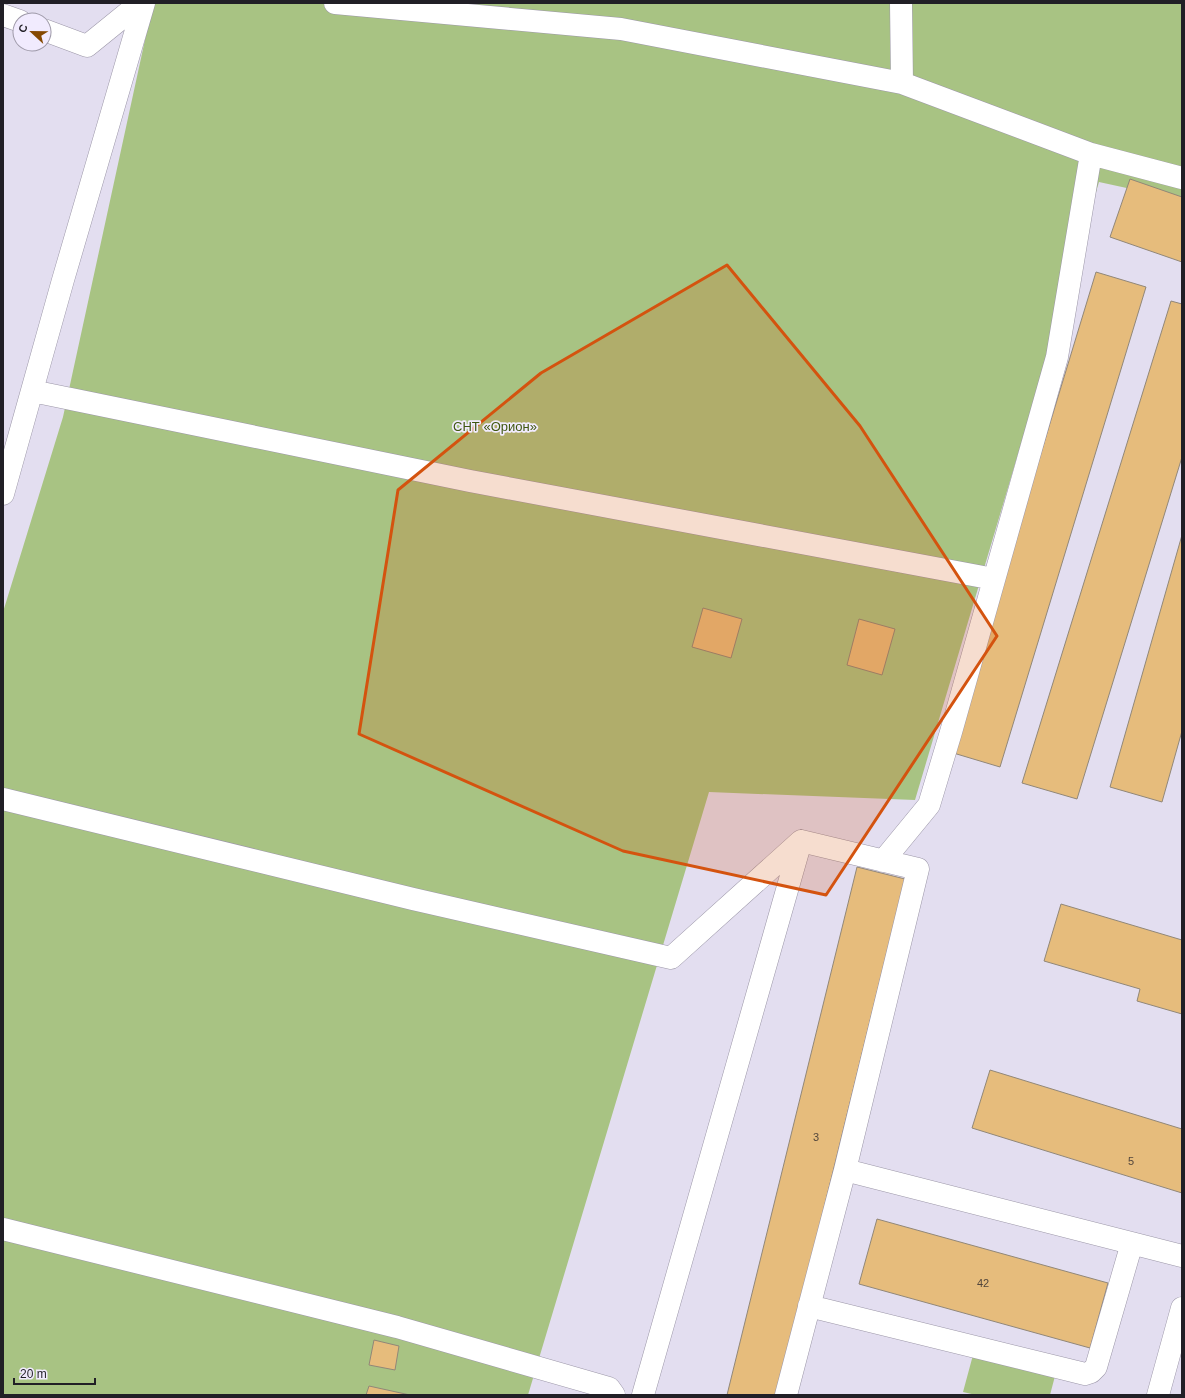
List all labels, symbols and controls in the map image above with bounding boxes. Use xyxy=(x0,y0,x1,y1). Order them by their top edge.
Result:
north arrow xyxy=(12,12,52,52)
text: С xyxy=(16,22,30,34)
park label: СНТ «Орион» xyxy=(453,419,537,434)
house number: 3 xyxy=(813,1131,819,1143)
house number: 5 xyxy=(1128,1155,1134,1167)
house number: 42 xyxy=(977,1277,989,1289)
scale bar xyxy=(14,1360,95,1386)
text: 20 m xyxy=(20,1367,47,1381)

